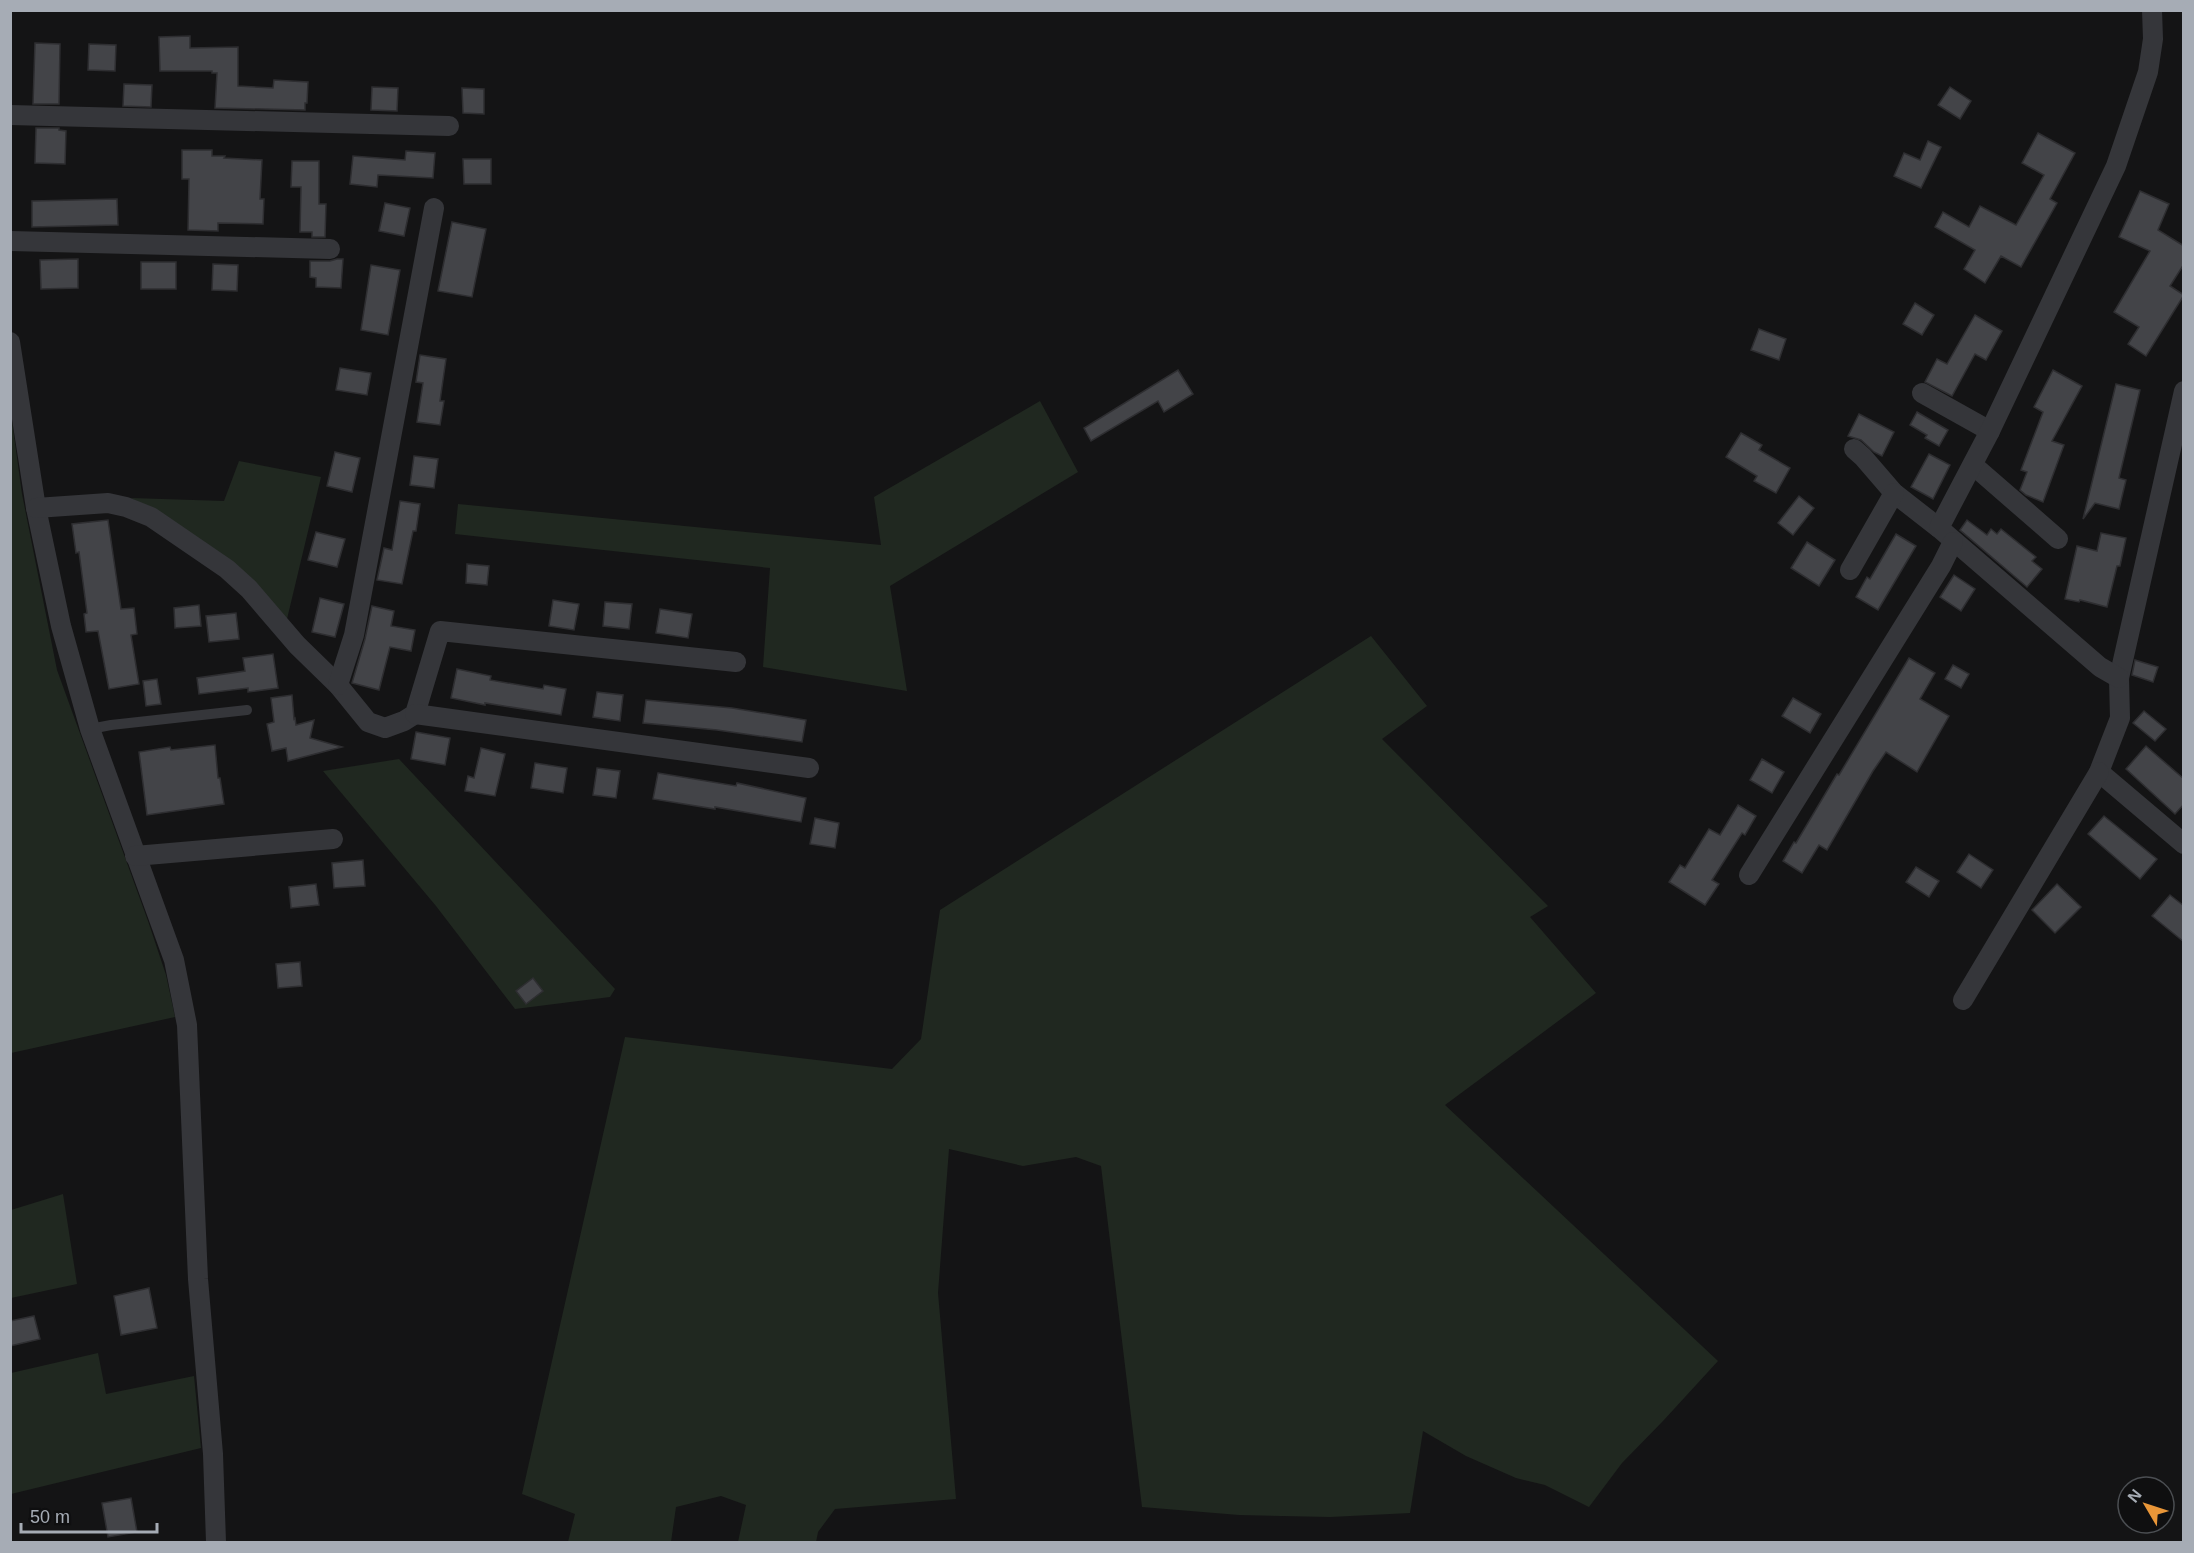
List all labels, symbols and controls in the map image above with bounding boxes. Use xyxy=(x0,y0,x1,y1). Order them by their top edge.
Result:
north arrow xyxy=(2116,1475,2176,1535)
text: N xyxy=(2124,1486,2145,1506)
scale bar xyxy=(21,1496,158,1534)
text: 50 m xyxy=(30,1507,70,1527)

